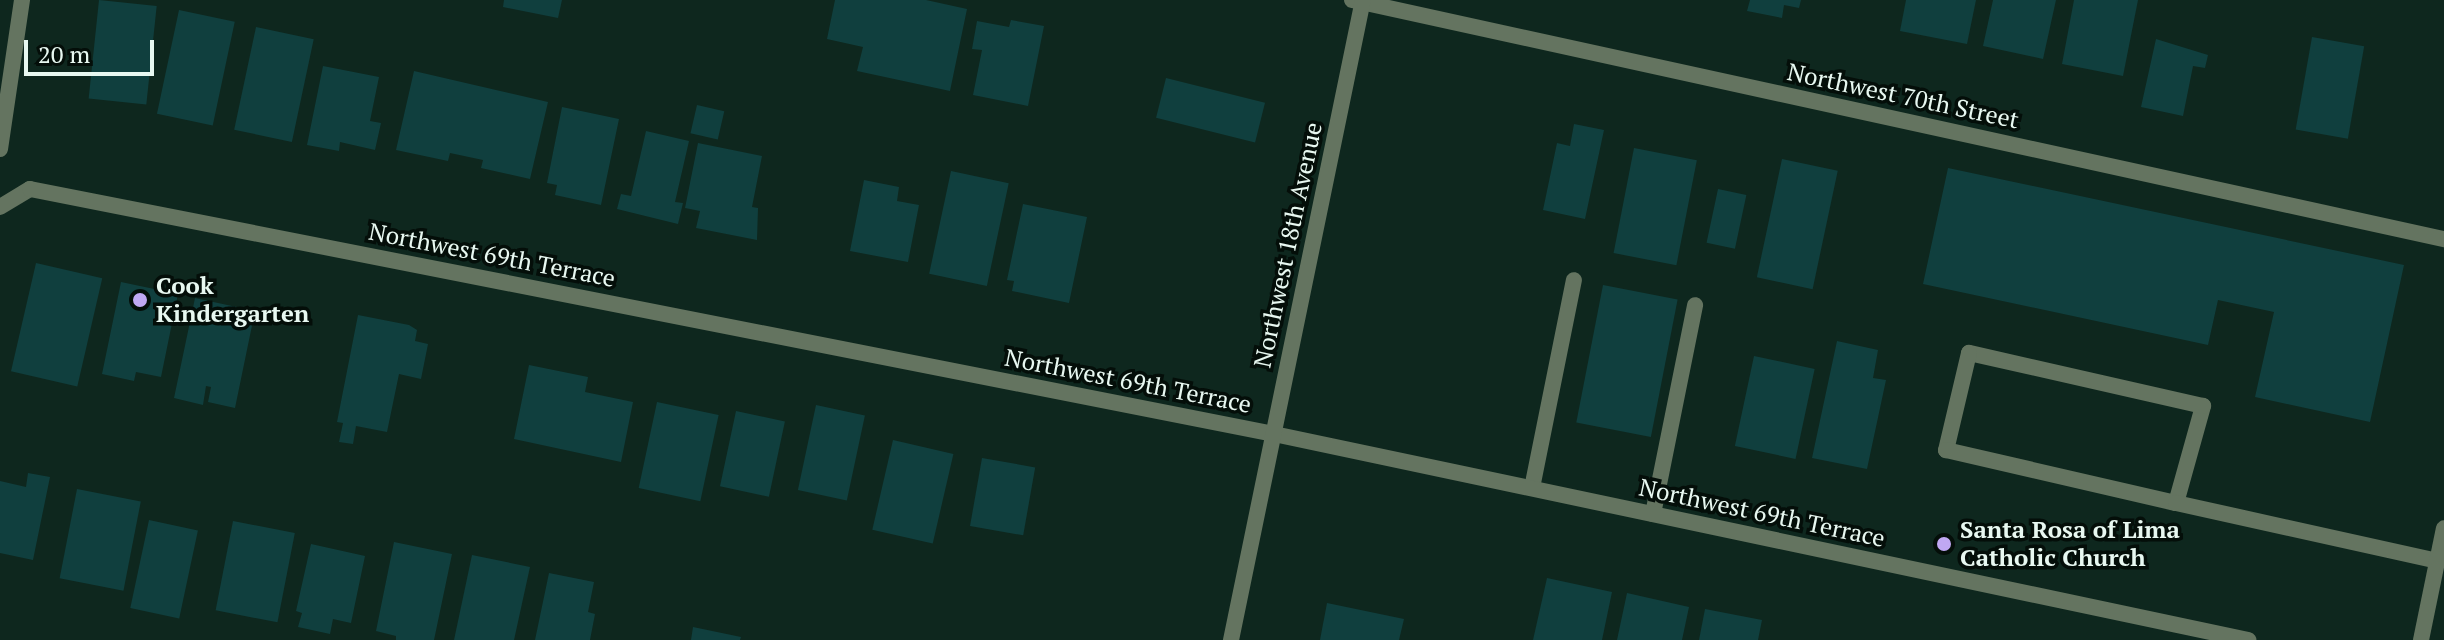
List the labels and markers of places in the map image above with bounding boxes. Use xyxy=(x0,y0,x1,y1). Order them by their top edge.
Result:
place label: Cook Kindergarten xyxy=(156,272,309,328)
marker: Cook Kindergarten xyxy=(131,291,149,309)
place label: Santa Rosa of Lima Catholic Church xyxy=(1960,516,2180,572)
marker: Santa Rosa of Lima Catholic Church xyxy=(1935,535,1953,553)

